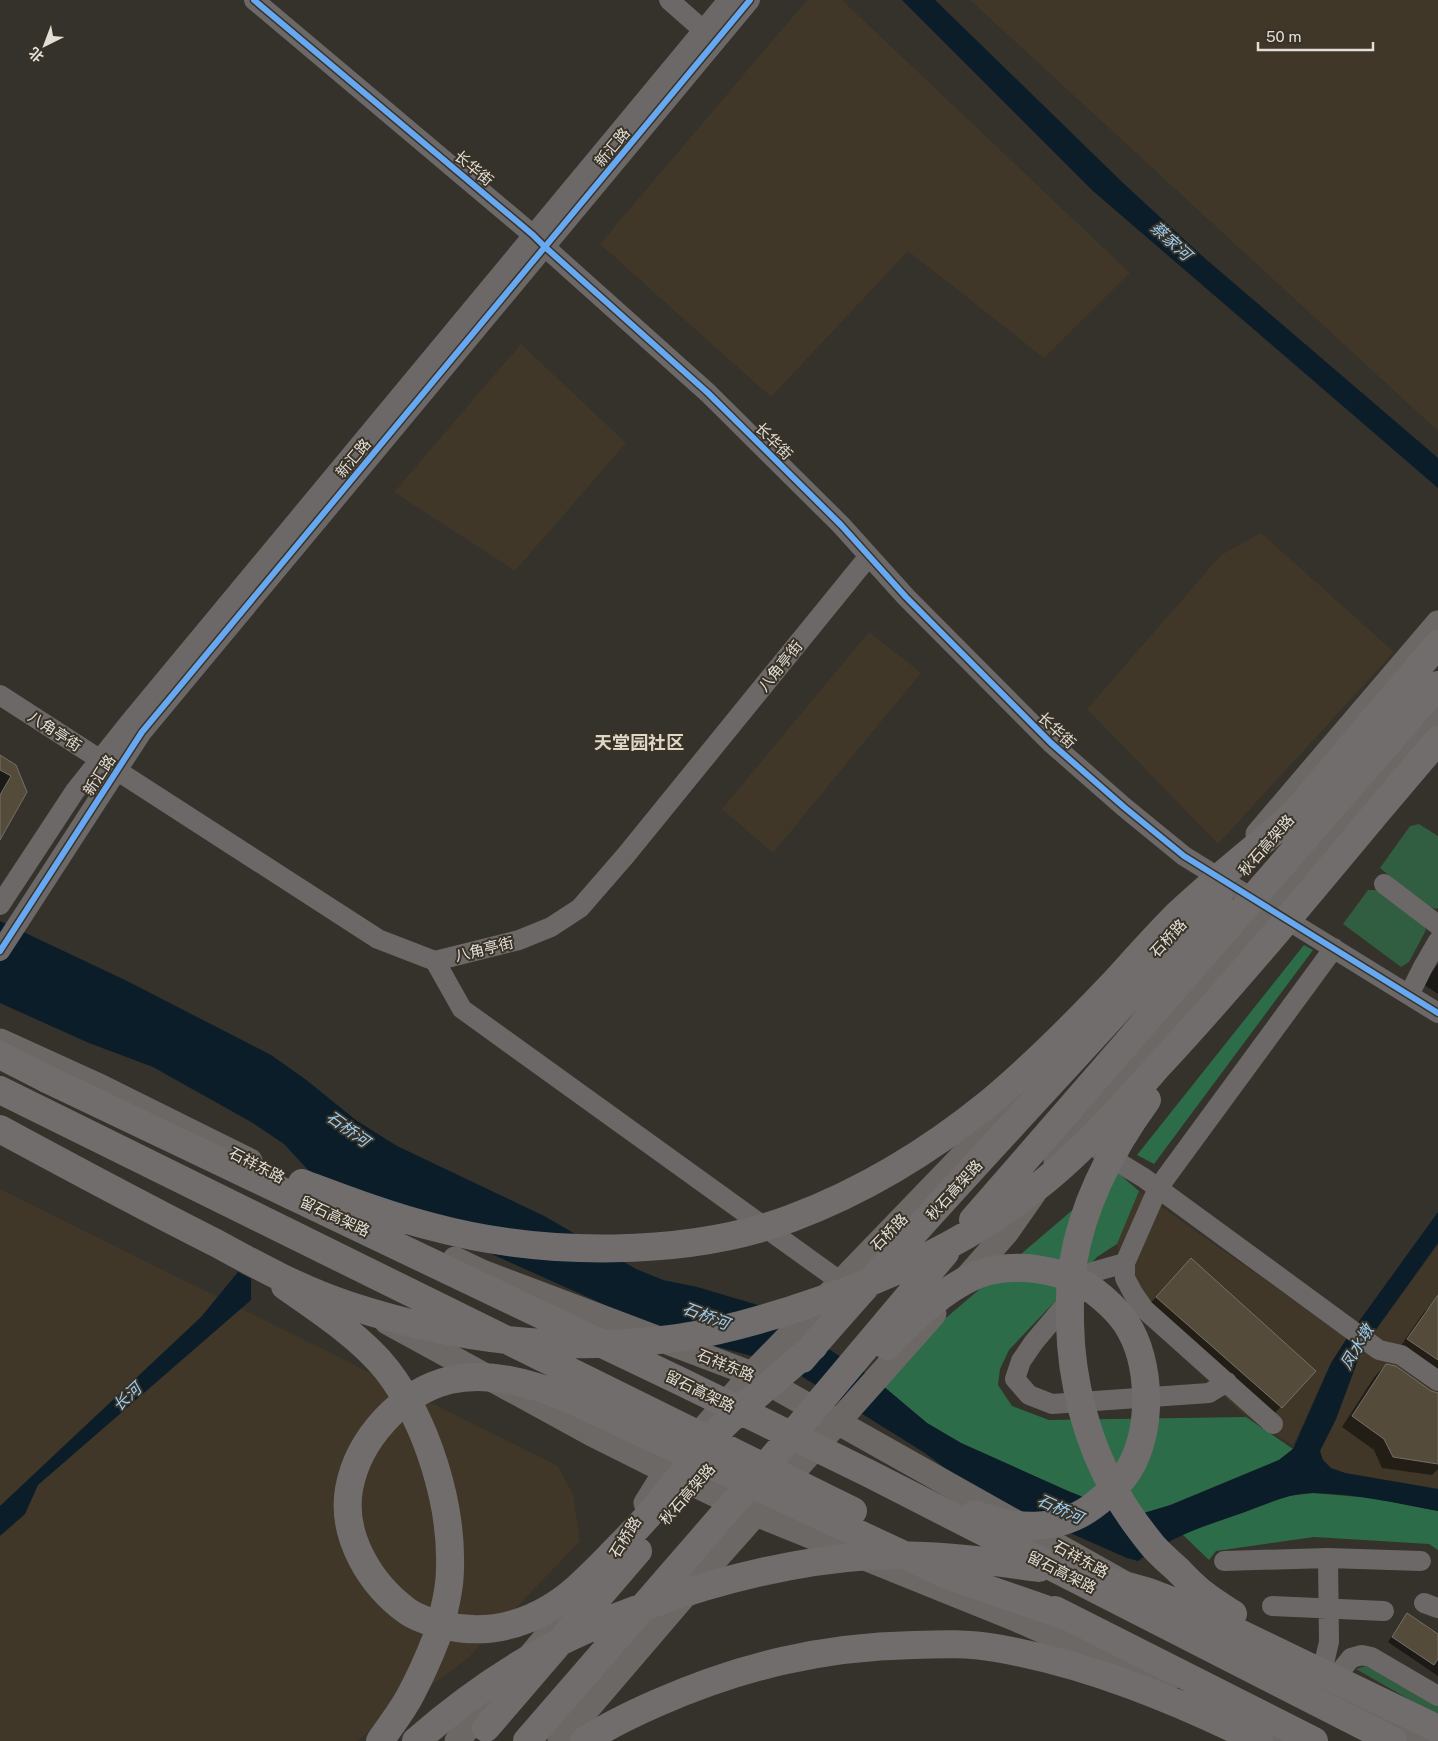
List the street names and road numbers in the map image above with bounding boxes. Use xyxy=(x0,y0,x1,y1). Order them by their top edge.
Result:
street label: 新汇路 xyxy=(591,124,633,170)
street label: 长华街 xyxy=(451,147,497,189)
street label: 长华街 xyxy=(752,419,796,463)
street label: 新汇路 xyxy=(332,435,374,481)
street label: 八角亭街 xyxy=(755,637,805,695)
street label: 八角亭街 xyxy=(25,708,85,754)
street label: 长华街 xyxy=(1035,708,1079,752)
street label: 新汇路 xyxy=(80,751,118,799)
street label: 秋石高架路 xyxy=(1235,811,1297,879)
street label: 石桥路 xyxy=(1146,916,1190,960)
street label: 八角亭街 xyxy=(453,933,515,965)
street label: 石祥东路 xyxy=(226,1144,288,1186)
street label: 秋石高架路 xyxy=(923,1156,985,1224)
street label: 留石高架路 xyxy=(297,1192,373,1240)
street label: 石桥路 xyxy=(867,1210,911,1254)
street label: 石祥东路 xyxy=(695,1346,757,1384)
street label: 留石高架路 xyxy=(663,1367,737,1415)
street label: 秋石高架路 xyxy=(656,1460,718,1528)
street label: 石桥路 xyxy=(606,1513,644,1561)
street label: 石祥东路 xyxy=(1051,1537,1111,1581)
street label: 留石高架路 xyxy=(1025,1547,1099,1597)

